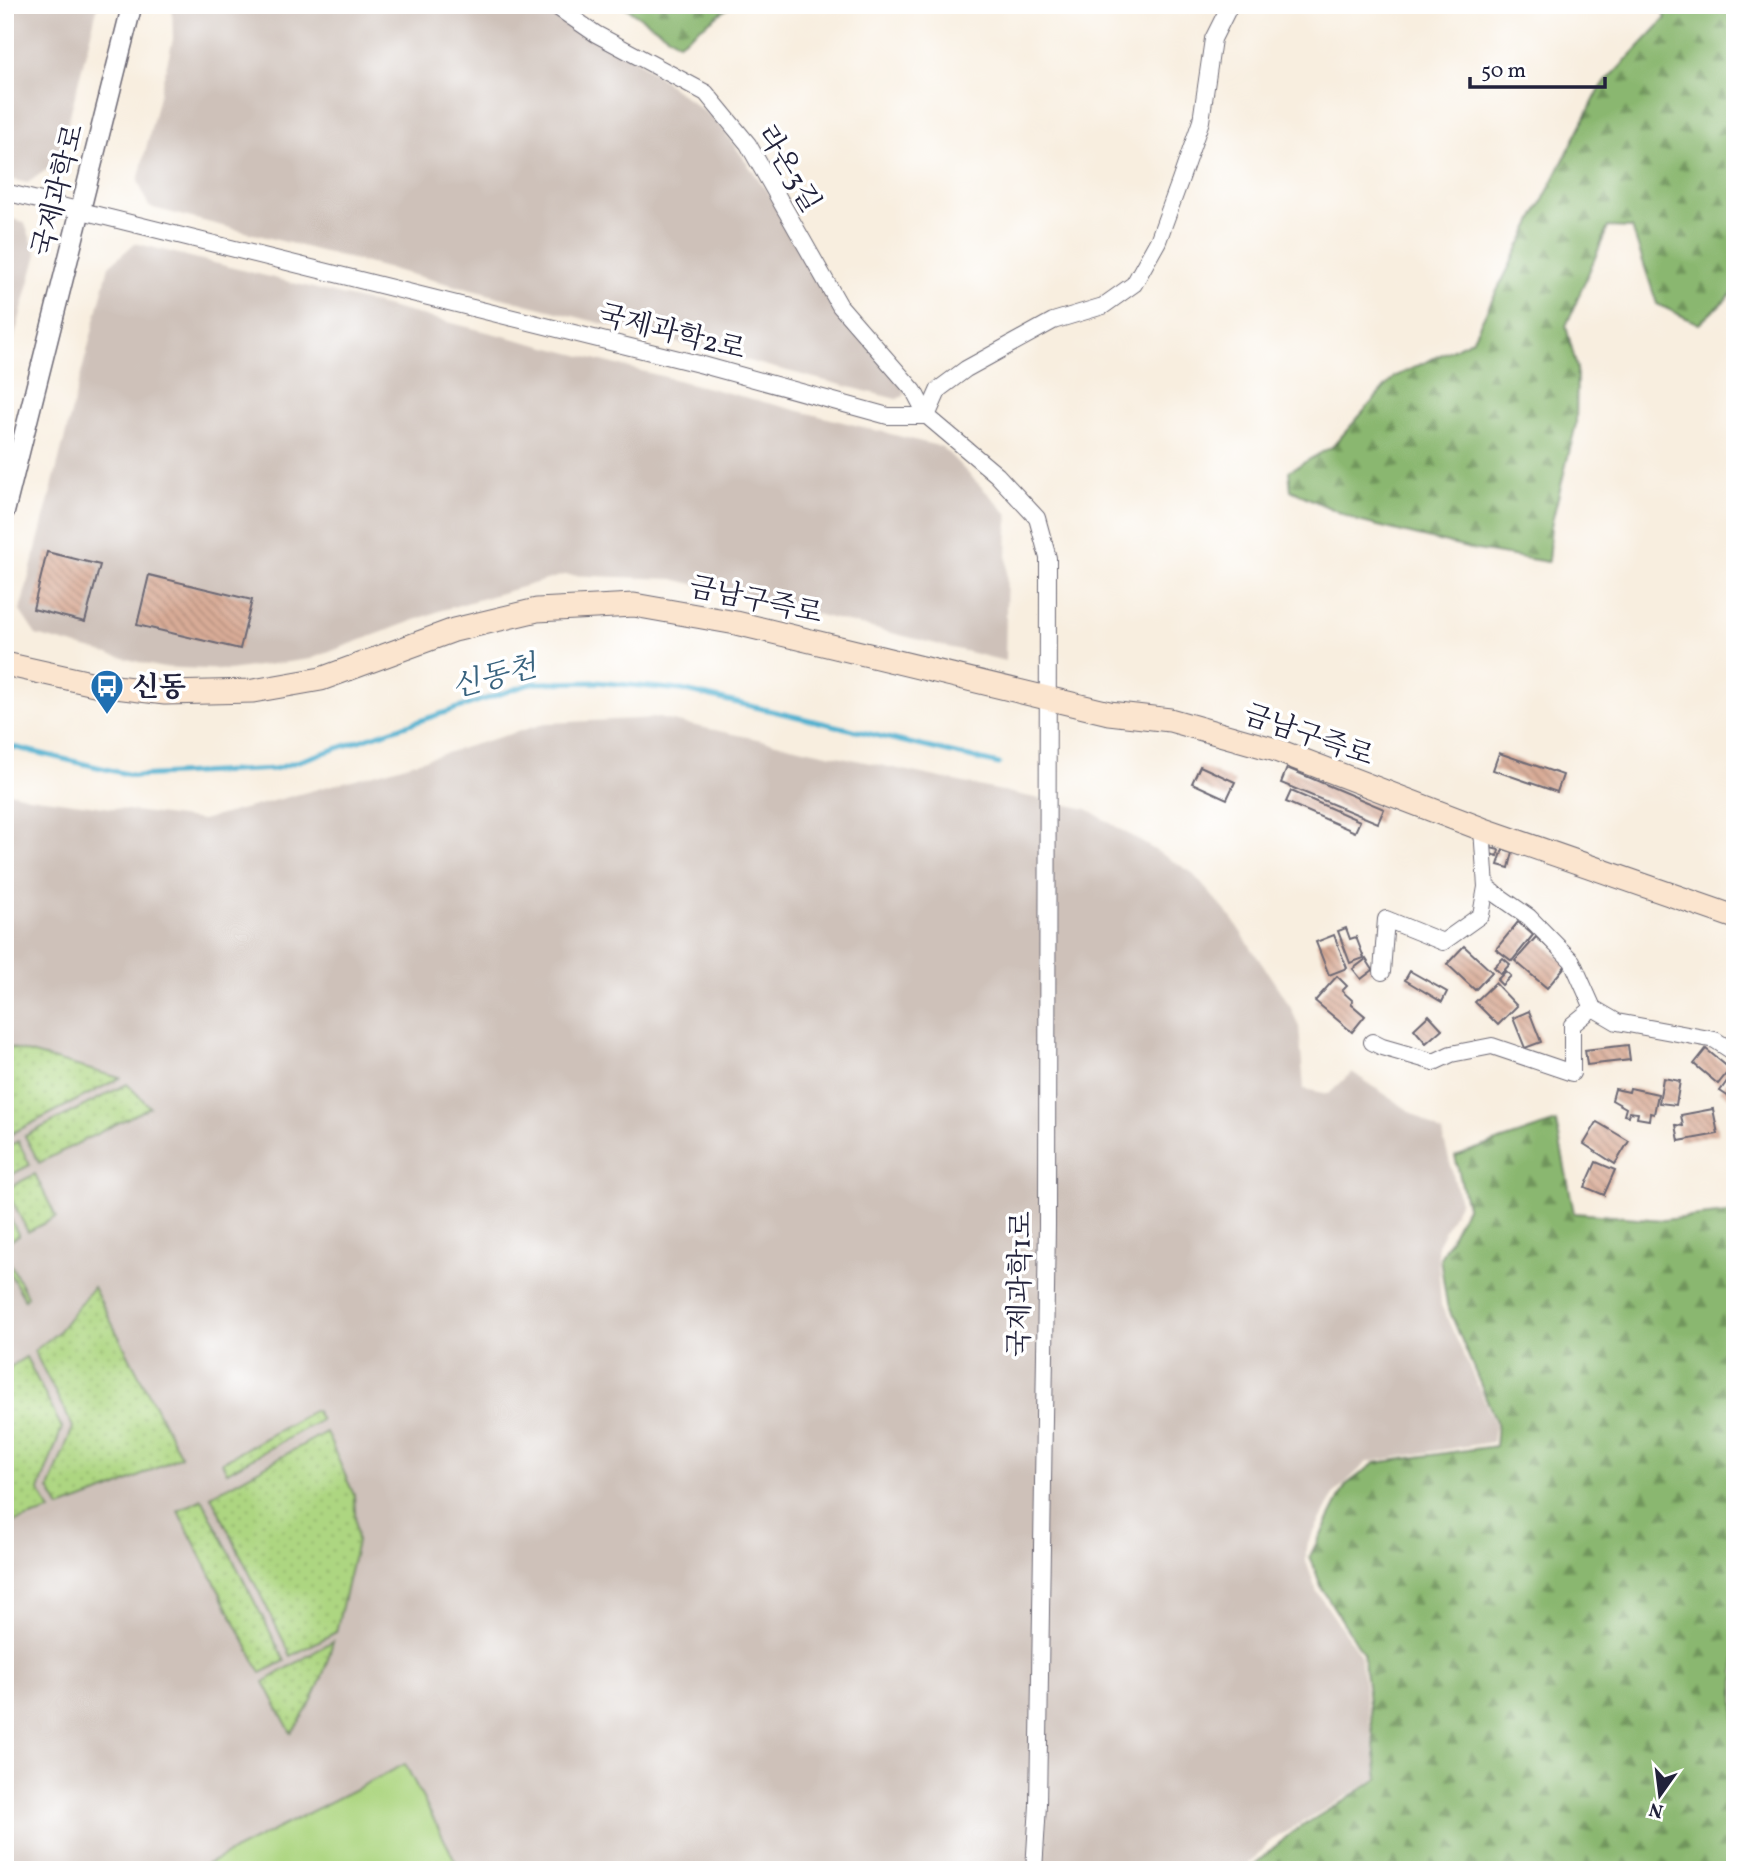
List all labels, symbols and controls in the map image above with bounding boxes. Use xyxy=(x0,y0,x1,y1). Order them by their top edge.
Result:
scale bar xyxy=(1470,46,1605,90)
text: 50 m xyxy=(1481,57,1526,86)
street label: 라온3길 xyxy=(747,118,829,220)
street label: 국제과학로 xyxy=(24,120,95,261)
street label: 국제과학2로 xyxy=(594,296,749,371)
street label: 금남구즉로 xyxy=(685,568,826,635)
water label: 신동천 xyxy=(447,646,544,709)
bus stop icon: 신동 xyxy=(88,667,126,716)
place label: 신동 xyxy=(132,669,186,708)
street label: 금남구즉로 xyxy=(1238,696,1378,777)
street label: 국제과학1로 xyxy=(1001,1211,1042,1357)
north arrow xyxy=(1624,1759,1694,1829)
text: N xyxy=(1646,1795,1666,1824)

